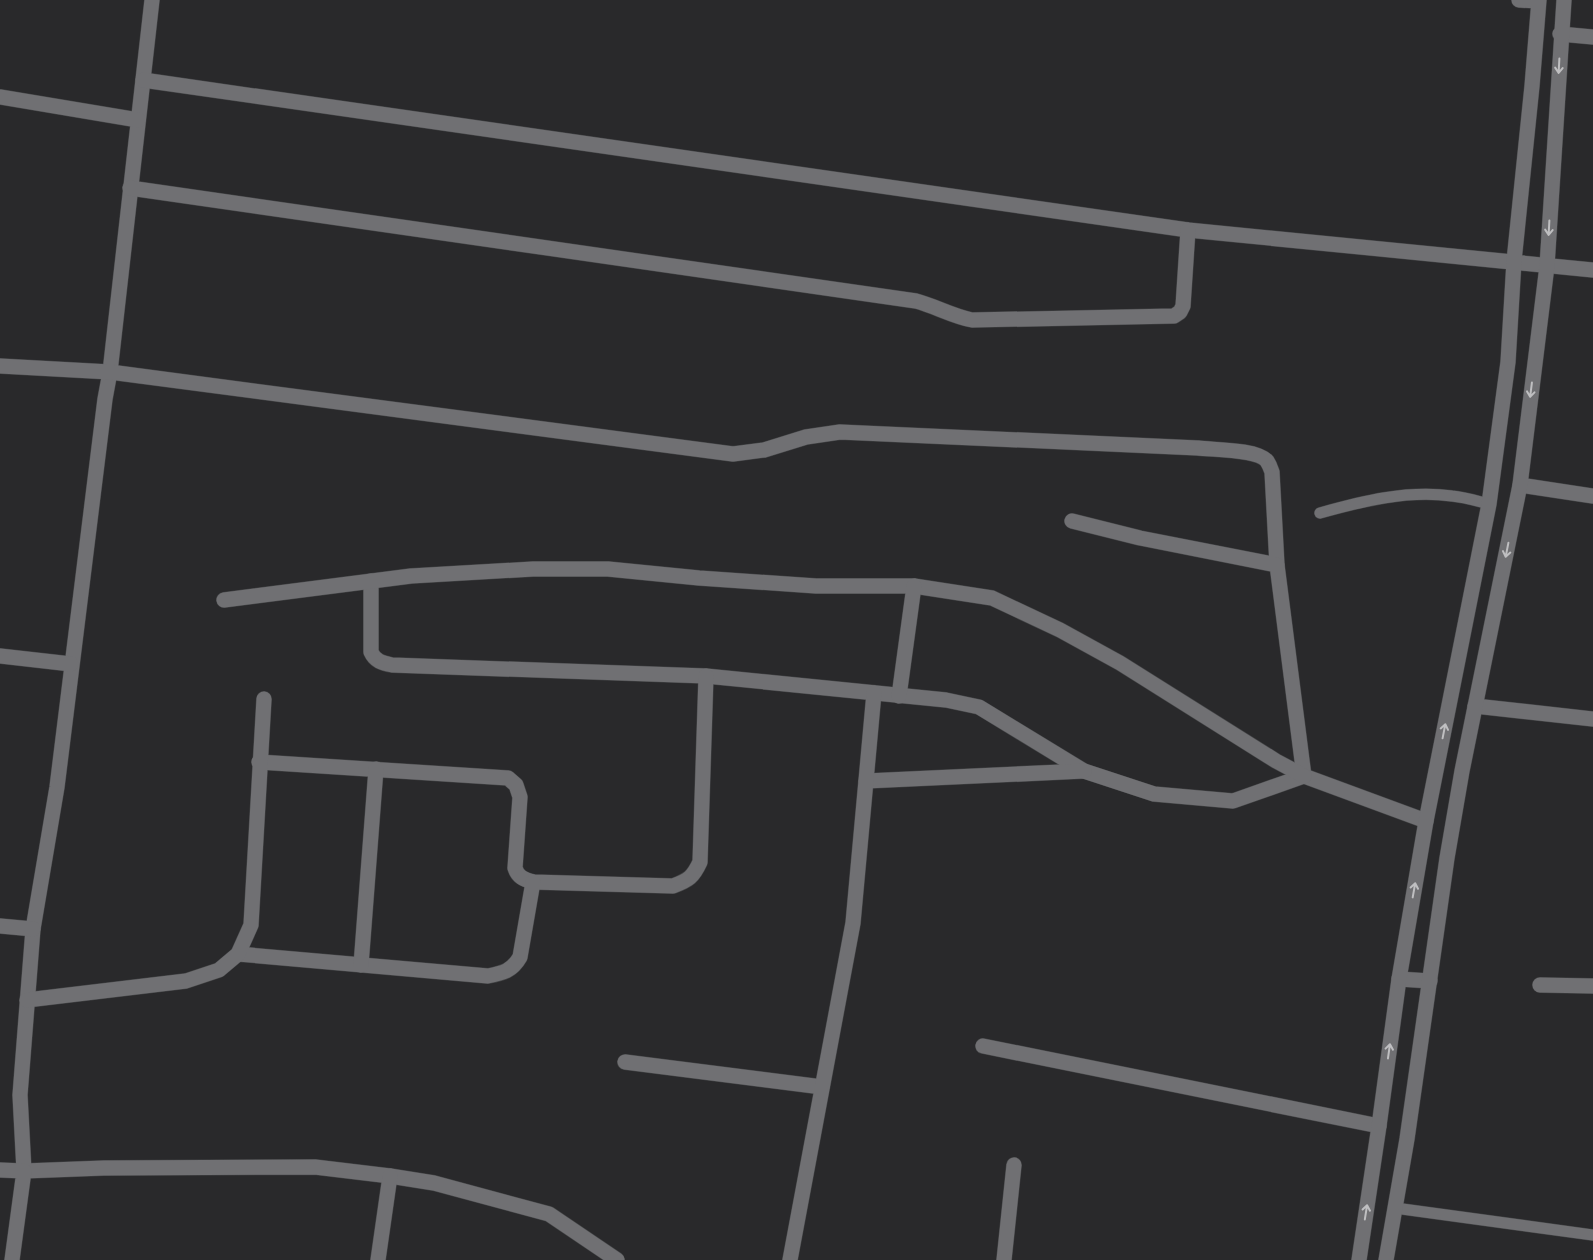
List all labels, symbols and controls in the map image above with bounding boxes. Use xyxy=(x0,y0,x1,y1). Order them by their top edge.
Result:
one-way arrow xyxy=(1554,58,1563,74)
one-way arrow xyxy=(1545,220,1554,236)
one-way arrow xyxy=(1526,381,1536,397)
one-way arrow xyxy=(1501,542,1511,558)
one-way arrow xyxy=(1440,723,1449,739)
one-way arrow xyxy=(1410,883,1420,899)
one-way arrow xyxy=(1384,1043,1394,1059)
one-way arrow xyxy=(1361,1204,1371,1220)

